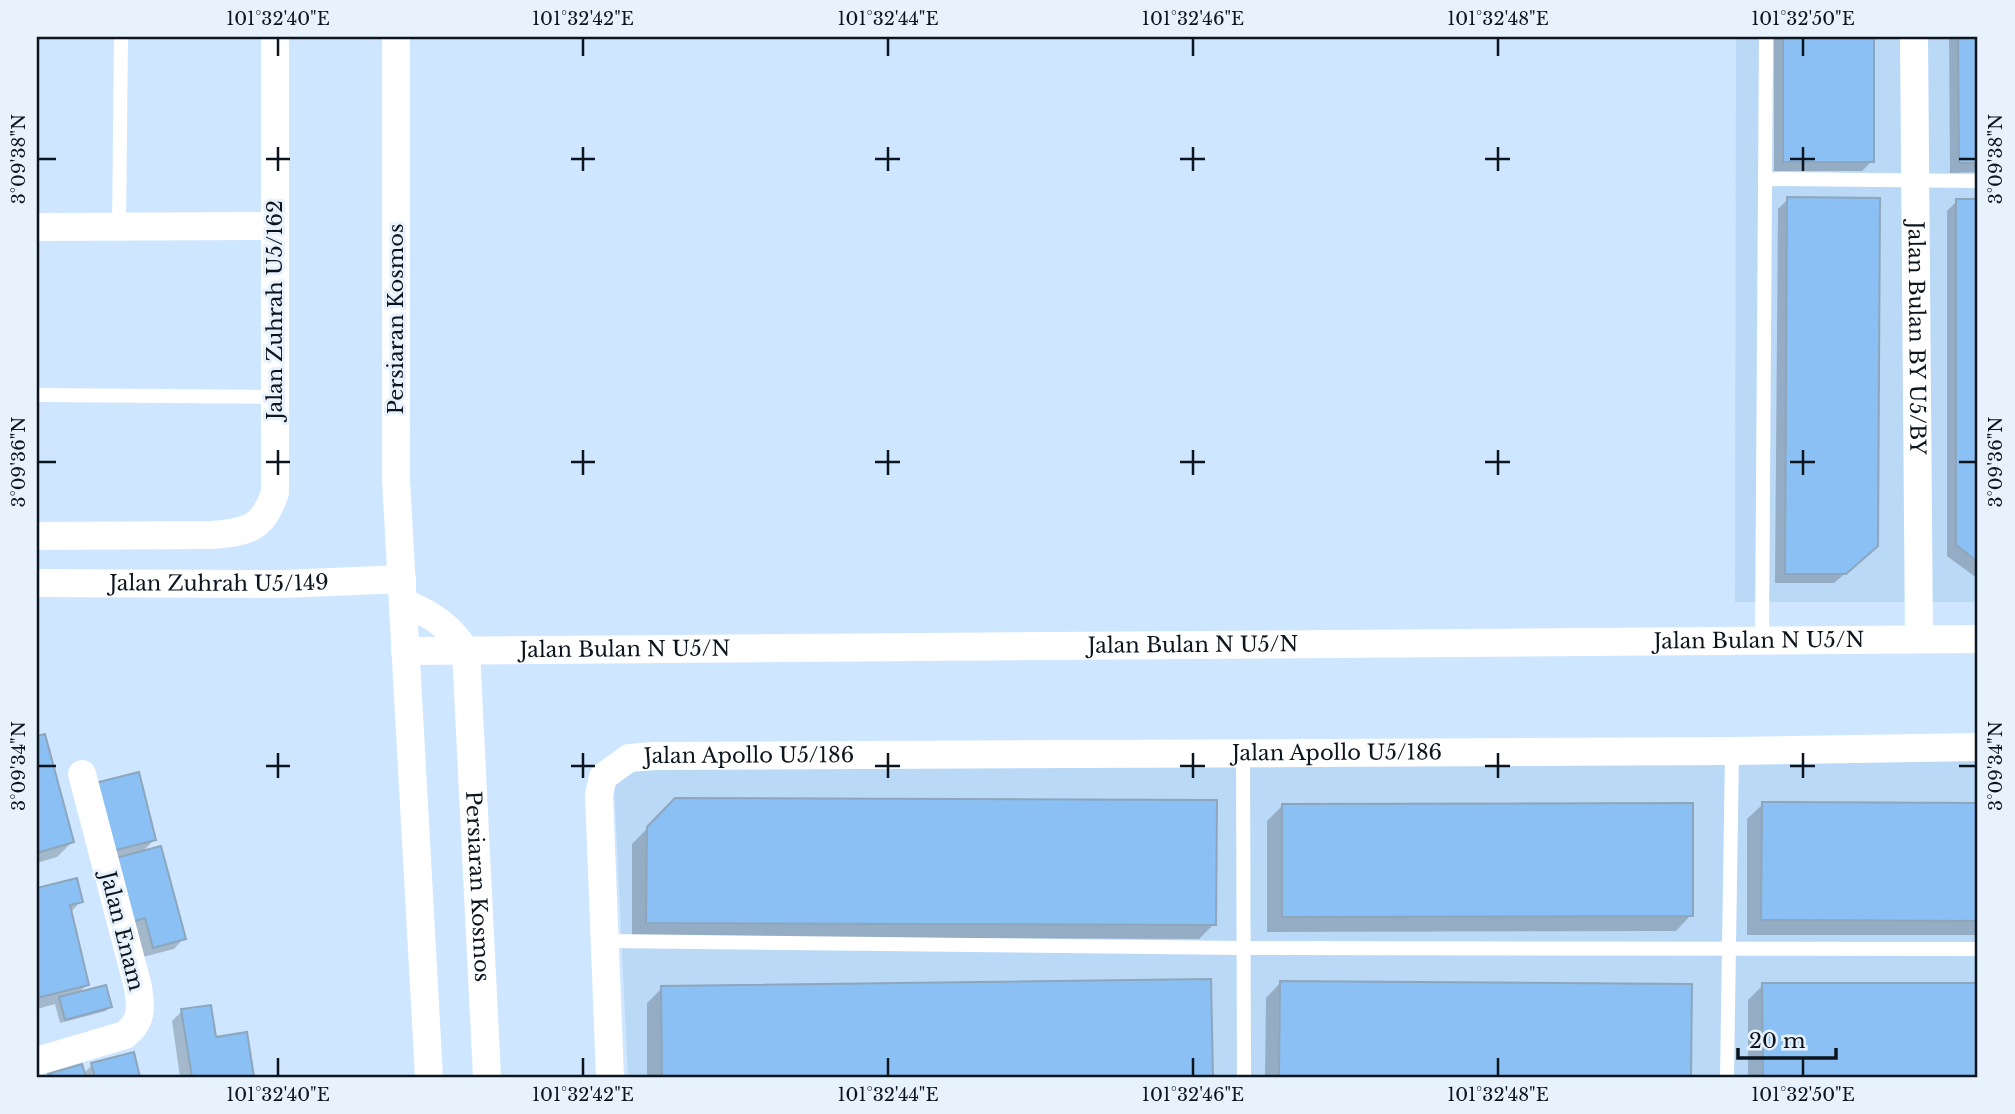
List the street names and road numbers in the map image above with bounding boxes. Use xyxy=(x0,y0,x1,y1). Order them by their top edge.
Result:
street label: Jalan Zuhrah U5/162 xyxy=(262,200,288,423)
street label: Jalan Bulan BY U5/BY xyxy=(1903,218,1930,455)
street label: Persiaran Kosmos xyxy=(383,223,409,415)
street label: Jalan Zuhrah U5/149 xyxy=(106,569,329,597)
street label: Jalan Bulan N U5/N xyxy=(1651,627,1864,654)
street label: Jalan Bulan N U5/N xyxy=(1085,631,1298,659)
street label: Jalan Bulan N U5/N xyxy=(517,636,730,663)
street label: Jalan Apollo U5/186 xyxy=(1229,739,1442,766)
street label: Jalan Apollo U5/186 xyxy=(640,742,854,770)
street label: Persiaran Kosmos xyxy=(460,790,495,983)
street label: Jalan Enam xyxy=(94,866,149,994)

